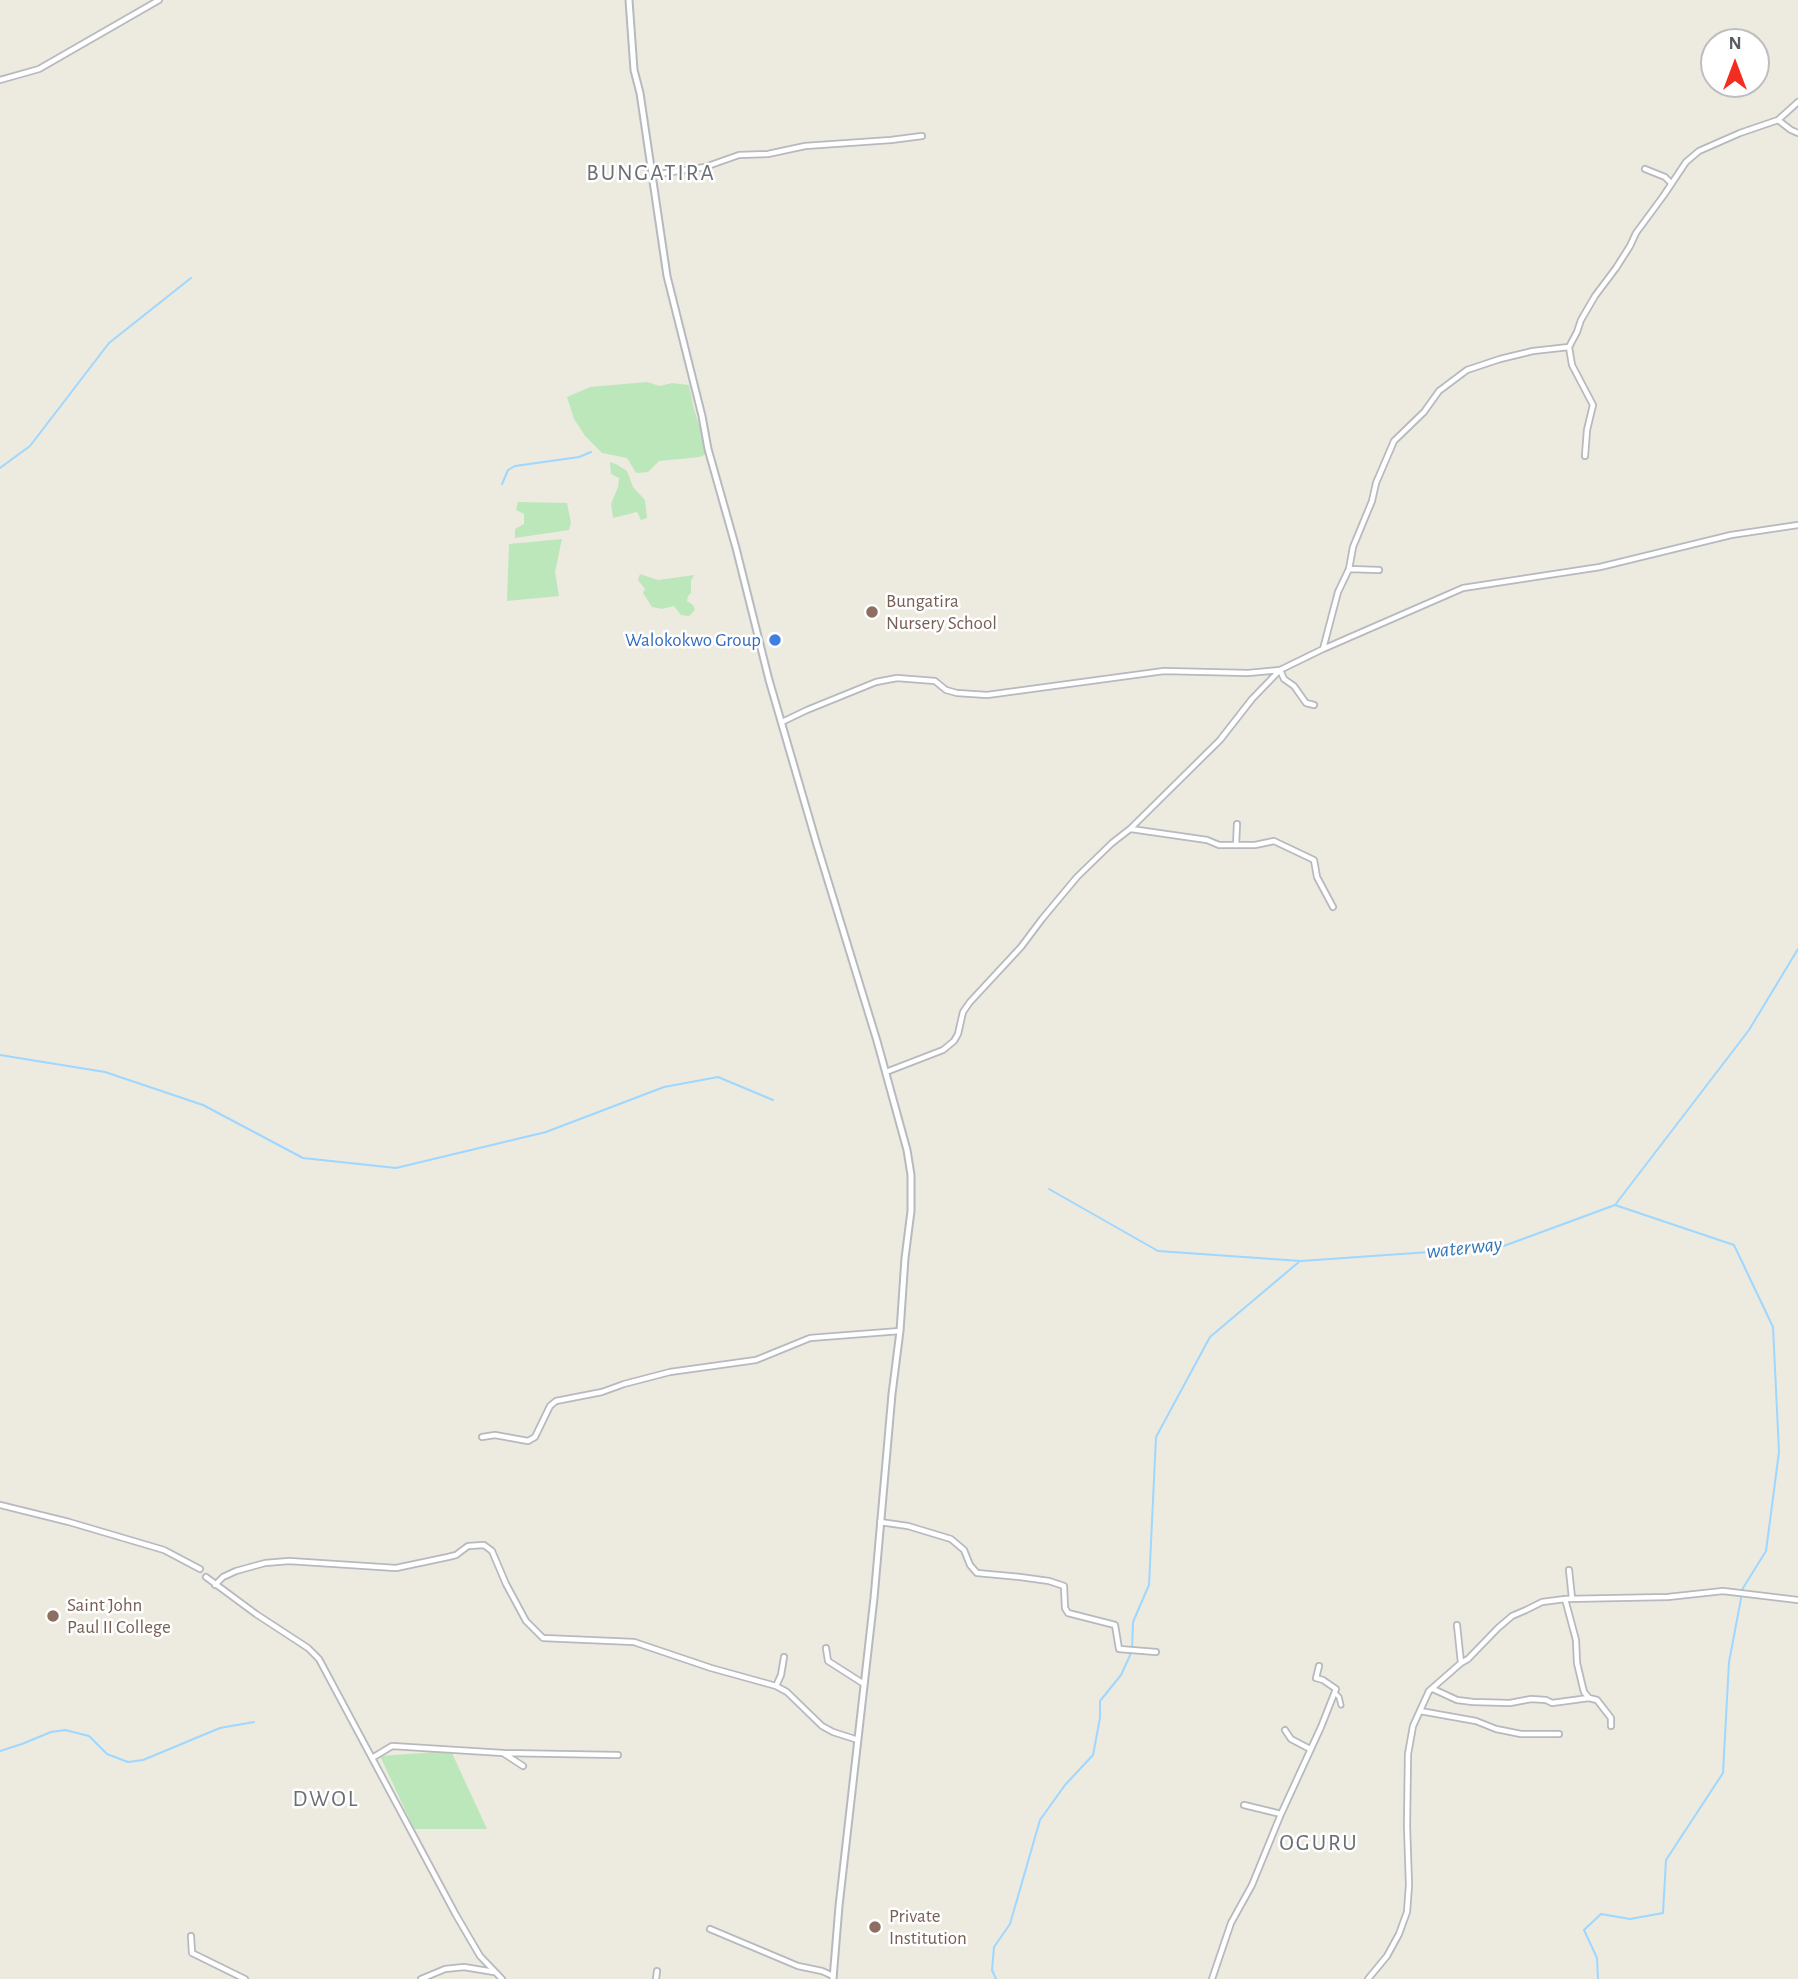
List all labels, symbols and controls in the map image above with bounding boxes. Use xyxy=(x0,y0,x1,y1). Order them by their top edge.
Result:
north arrow xyxy=(1700,28,1770,98)
text: N xyxy=(1728,34,1742,53)
district label: BUNGATIRA xyxy=(587,159,715,187)
place label: Bungatira Nursery School xyxy=(886,590,997,634)
marker: Bungatira Nursery School xyxy=(864,604,880,620)
place label: Walokokwo Group xyxy=(625,629,761,651)
marker: Walokokwo Group xyxy=(767,632,783,648)
water label: waterway xyxy=(1425,1231,1503,1265)
place label: Saint John Paul II College xyxy=(67,1594,171,1638)
marker: Saint John Paul II College xyxy=(45,1608,61,1624)
district label: DWOL xyxy=(293,1785,359,1813)
district label: OGURU xyxy=(1280,1829,1358,1857)
place label: Private Institution xyxy=(889,1905,967,1949)
marker: Private Institution xyxy=(867,1919,883,1935)

